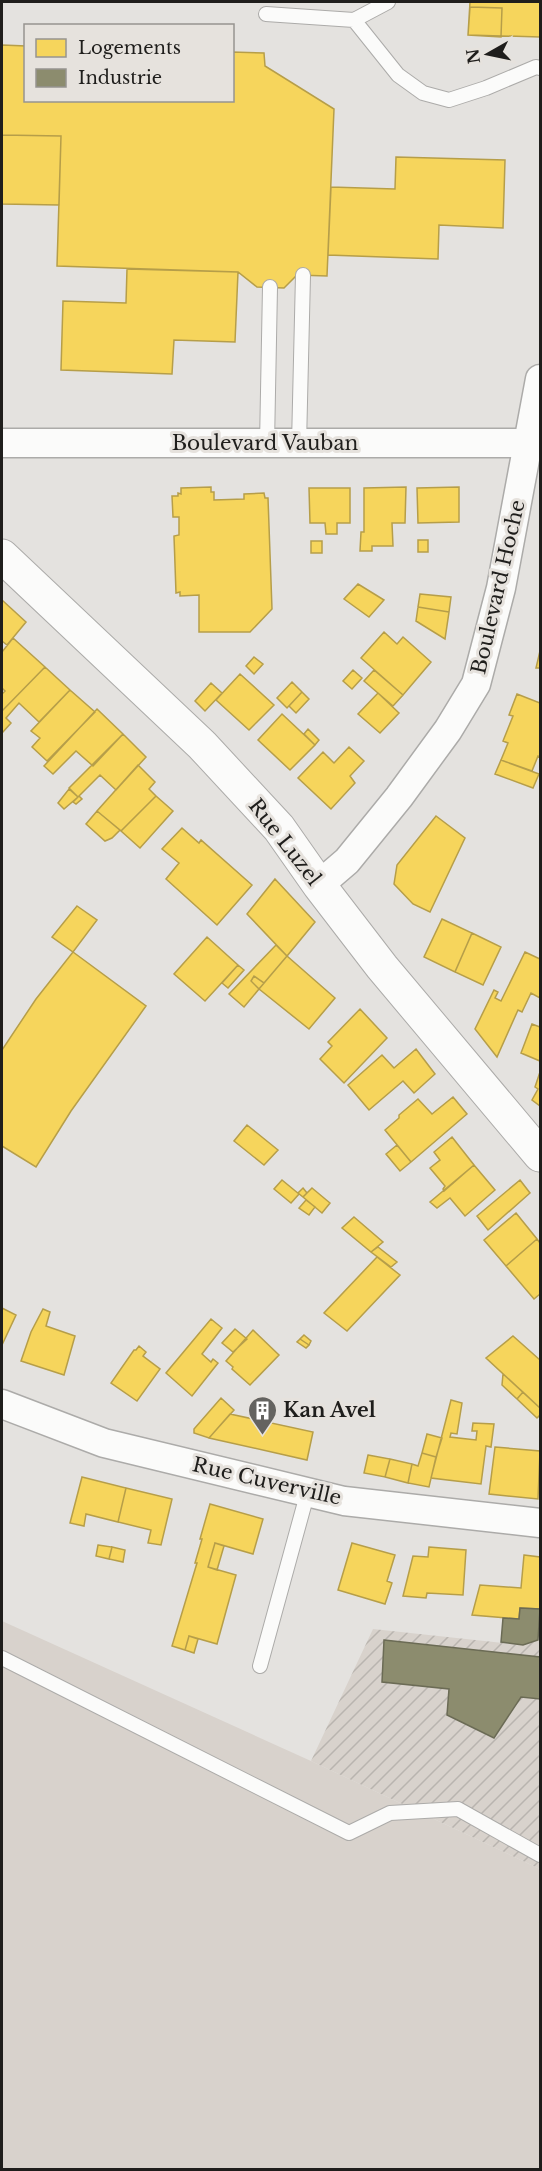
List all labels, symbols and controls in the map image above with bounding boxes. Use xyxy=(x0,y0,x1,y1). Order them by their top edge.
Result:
legend xyxy=(24,24,234,102)
north arrow xyxy=(458,24,518,84)
text: Logements xyxy=(78,37,181,59)
text: N xyxy=(462,47,484,65)
text: Industrie xyxy=(78,67,162,89)
street label: Boulevard Vauban xyxy=(172,431,358,455)
street label: Boulevard Hoche xyxy=(466,497,530,677)
street label: Rue Luzel xyxy=(244,794,326,890)
building icon: Kan Avel xyxy=(246,1394,278,1436)
place label: Kan Avel xyxy=(283,1398,376,1422)
street label: Rue Cuverville xyxy=(190,1452,344,1510)

